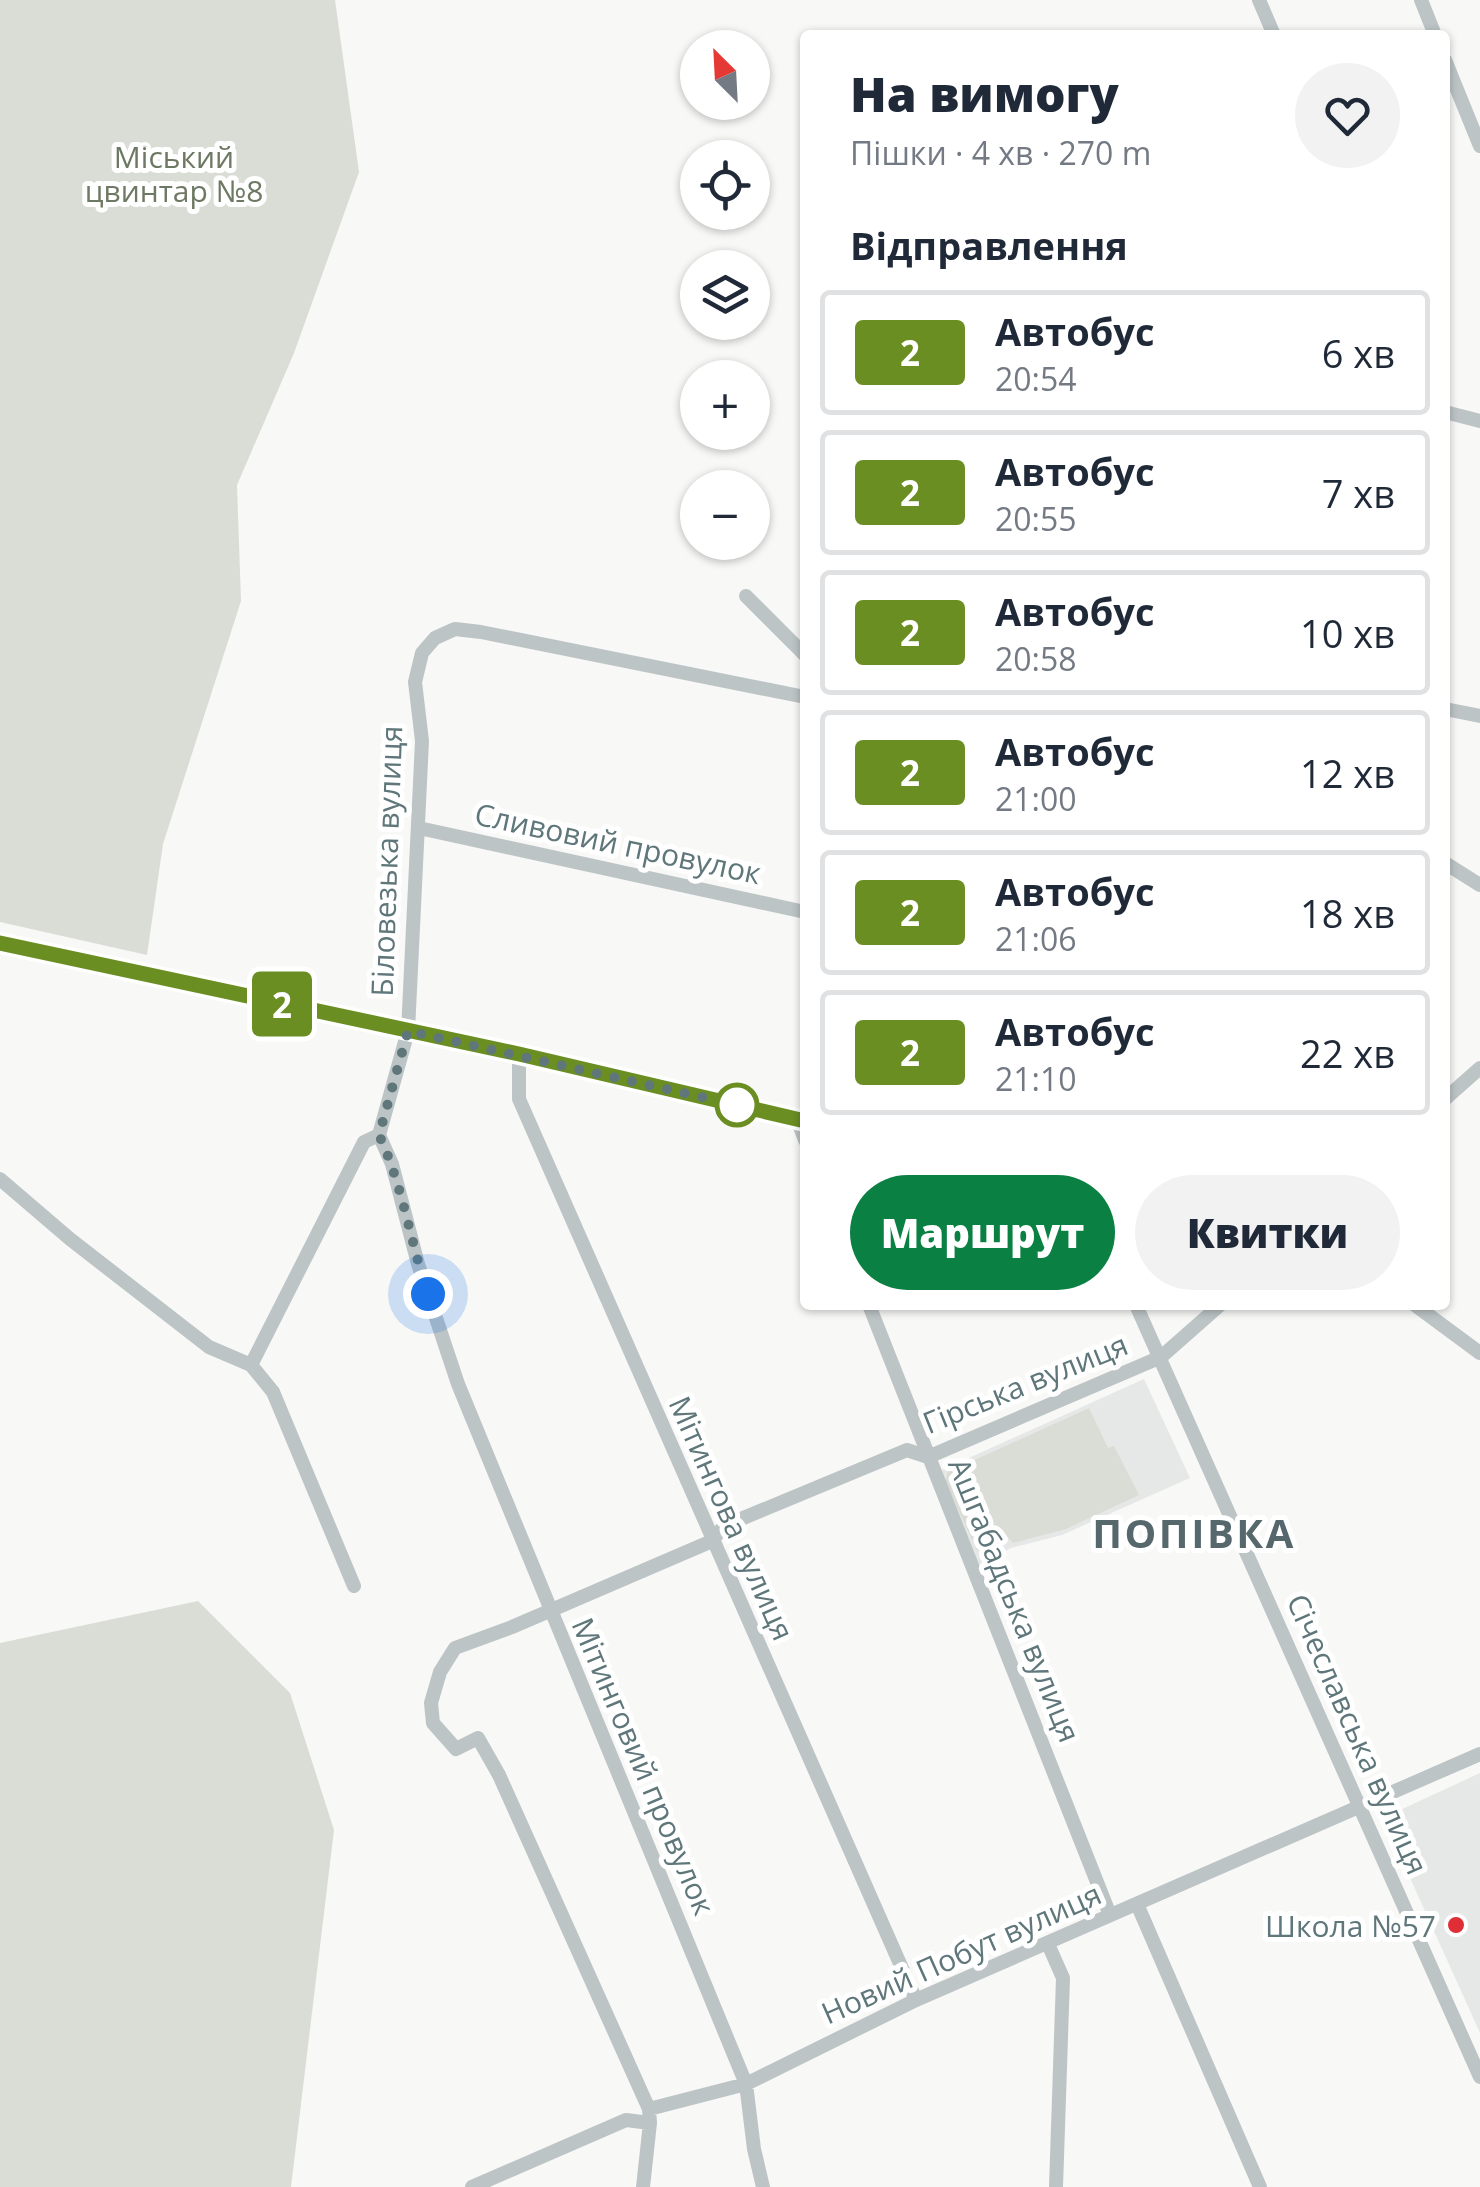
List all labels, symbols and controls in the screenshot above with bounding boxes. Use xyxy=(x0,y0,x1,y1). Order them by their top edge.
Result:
north arrow xyxy=(680,30,770,120)
map controls xyxy=(680,30,770,560)
text: На вимогу xyxy=(850,61,1119,126)
button: heart xyxy=(1295,63,1400,168)
text: Пішки · 4 хв · 270 m xyxy=(850,131,1151,174)
park label: Міський цвинтар №8 xyxy=(85,136,263,211)
button: locate xyxy=(680,140,770,230)
text: Відправлення xyxy=(850,219,1128,271)
button: layers xyxy=(680,250,770,340)
text: Автобус xyxy=(995,305,1154,357)
text: 6 хв xyxy=(1322,327,1395,379)
text: 2 xyxy=(900,329,920,376)
text: 20:54 xyxy=(995,357,1077,400)
button: + xyxy=(680,360,770,450)
text: Автобус xyxy=(995,445,1154,497)
text: 7 хв xyxy=(1322,467,1395,519)
text: 2 xyxy=(900,469,920,516)
button: − xyxy=(680,470,770,560)
text: 20:55 xyxy=(995,497,1077,540)
text: Автобус xyxy=(995,585,1154,637)
text: 10 хв xyxy=(1300,607,1395,659)
text: 2 xyxy=(900,609,920,656)
text: 20:58 xyxy=(995,637,1077,680)
street label: Біловезька вулиця xyxy=(361,725,411,997)
text: Автобус xyxy=(995,725,1154,777)
text: 12 хв xyxy=(1300,747,1395,799)
text: 2 xyxy=(900,749,920,796)
text: 21:00 xyxy=(995,777,1077,820)
street label: Сливовий провулок xyxy=(471,793,765,893)
text: Автобус xyxy=(995,865,1154,917)
text: 18 хв xyxy=(1300,887,1395,939)
text: 2 xyxy=(900,889,920,936)
text: 21:06 xyxy=(995,917,1077,960)
line badge: 2 xyxy=(250,972,314,1036)
text: 2 xyxy=(272,981,292,1028)
text: Автобус xyxy=(995,1005,1154,1057)
text: 22 хв xyxy=(1300,1027,1395,1079)
text: 2 xyxy=(900,1029,920,1076)
text: 21:10 xyxy=(995,1057,1077,1100)
unlabelled marker xyxy=(716,1084,758,1126)
button: Маршрут xyxy=(850,1175,1115,1290)
button: Квитки xyxy=(1135,1175,1400,1290)
your location xyxy=(403,1269,453,1319)
street label: Гірська вулиця xyxy=(917,1323,1133,1443)
street label: Мітингова вулиця xyxy=(660,1389,804,1647)
street label: Ашгабадська вулиця xyxy=(939,1452,1091,1748)
district label: ПОПІВКА xyxy=(1092,1505,1296,1560)
street label: Січеславська вулиця xyxy=(1278,1587,1438,1881)
street label: Мітинговий провулок xyxy=(563,1611,725,1921)
street label: Новий Побут вулиця xyxy=(815,1873,1107,2033)
place label: Школа №57 xyxy=(1265,1905,1436,1946)
marker: Школа №57 xyxy=(1445,1914,1467,1936)

